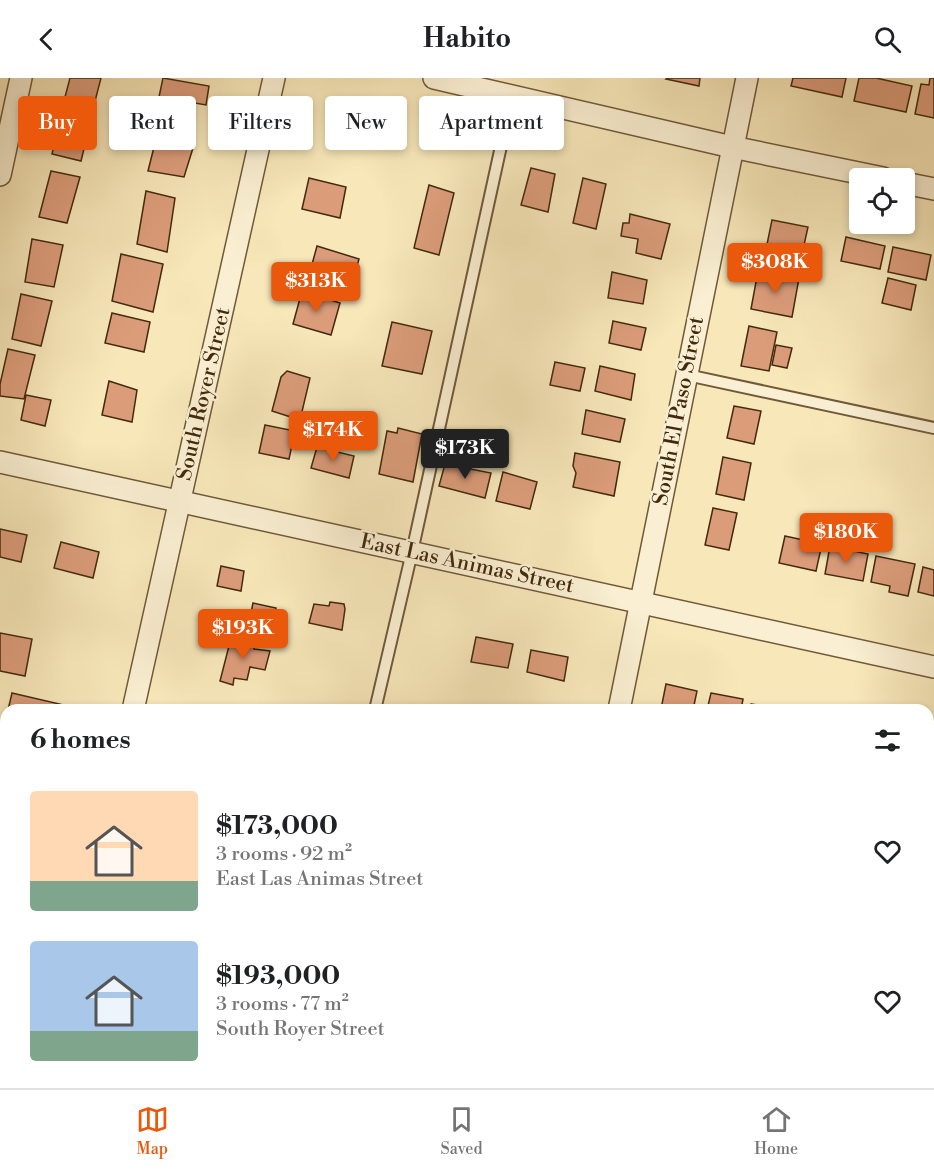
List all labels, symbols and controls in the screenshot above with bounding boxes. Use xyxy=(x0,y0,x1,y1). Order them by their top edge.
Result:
text: Habito xyxy=(423,22,511,56)
icon: back xyxy=(30,23,63,56)
icon: search xyxy=(871,23,904,56)
chip: Buy xyxy=(18,96,97,150)
chip: Rent xyxy=(109,96,196,150)
chip: Filters xyxy=(208,96,313,150)
chip: New xyxy=(325,96,407,150)
chip: Apartment xyxy=(419,96,564,150)
map controls xyxy=(849,168,915,234)
button: locate xyxy=(849,168,915,234)
pin: $308K xyxy=(733,243,817,294)
text: $308K xyxy=(741,250,809,275)
pin: $313K xyxy=(274,262,358,313)
text: $313K xyxy=(285,269,347,294)
street label: South Royer Street xyxy=(171,304,237,483)
street label: South El Paso Street xyxy=(648,314,710,508)
pin: $174K xyxy=(291,411,375,462)
text: $174K xyxy=(303,418,363,443)
pin: $173K xyxy=(423,429,507,480)
text: $173K xyxy=(435,436,495,461)
pin: $180K xyxy=(804,513,888,564)
text: $180K xyxy=(814,520,878,545)
street label: East Las Animas Street xyxy=(358,529,577,599)
pin: $193K xyxy=(201,609,285,660)
text: $193K xyxy=(212,616,274,641)
text: 6 homes xyxy=(30,724,131,756)
icon: filters xyxy=(871,724,904,757)
text: $173,000 xyxy=(216,810,338,842)
icon: home xyxy=(78,815,150,887)
icon: heart xyxy=(871,835,904,868)
text: 3 rooms · 92 m² xyxy=(216,842,352,867)
text: East Las Animas Street xyxy=(216,867,423,892)
text: $193,000 xyxy=(216,960,340,992)
icon: home xyxy=(78,965,150,1037)
icon: heart xyxy=(871,985,904,1018)
text: 3 rooms · 77 m² xyxy=(216,992,349,1017)
text: South Royer Street xyxy=(216,1017,385,1042)
tab: Map xyxy=(136,1103,169,1159)
tab: Saved xyxy=(441,1103,483,1159)
tab: Home xyxy=(754,1103,798,1159)

